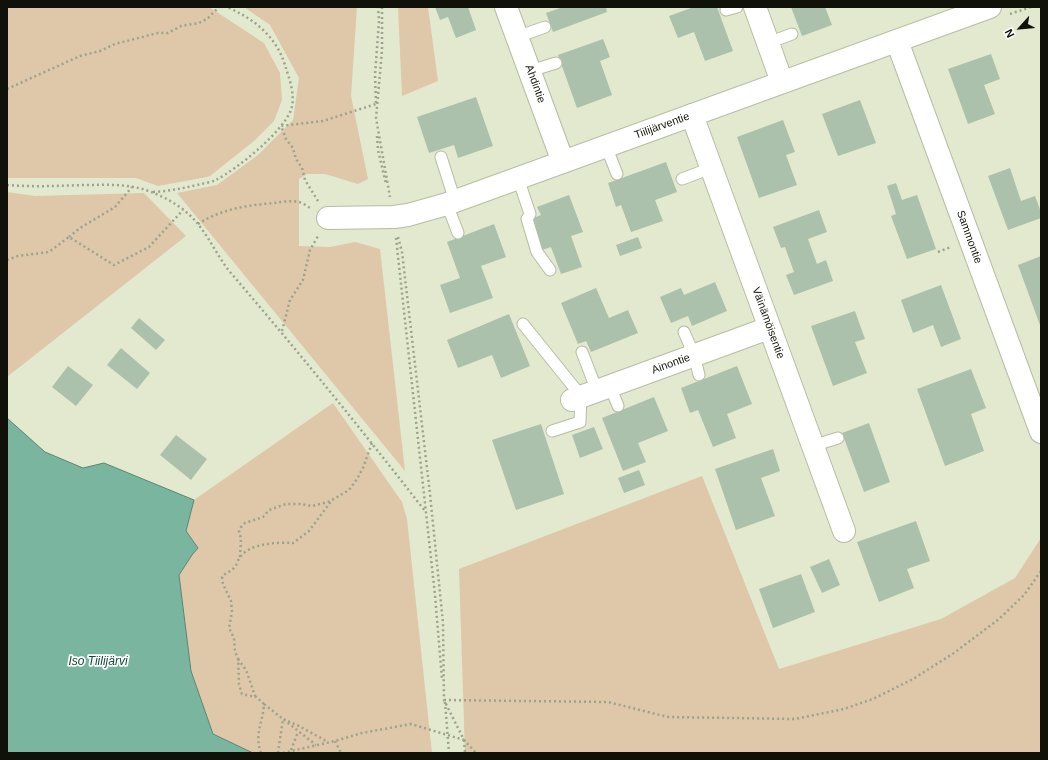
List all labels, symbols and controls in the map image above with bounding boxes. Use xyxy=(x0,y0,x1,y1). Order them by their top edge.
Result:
north arrow xyxy=(1000,8,1040,48)
text: N xyxy=(1002,27,1016,40)
street label: Ahdintie xyxy=(522,63,548,105)
street label: Tiilijärventie xyxy=(633,110,691,142)
street label: Sammontie xyxy=(953,209,985,265)
street label: Väinämöisentie xyxy=(749,285,787,361)
street label: Ainontie xyxy=(650,351,692,377)
water label: Iso Tiilijärvi xyxy=(68,655,128,669)

